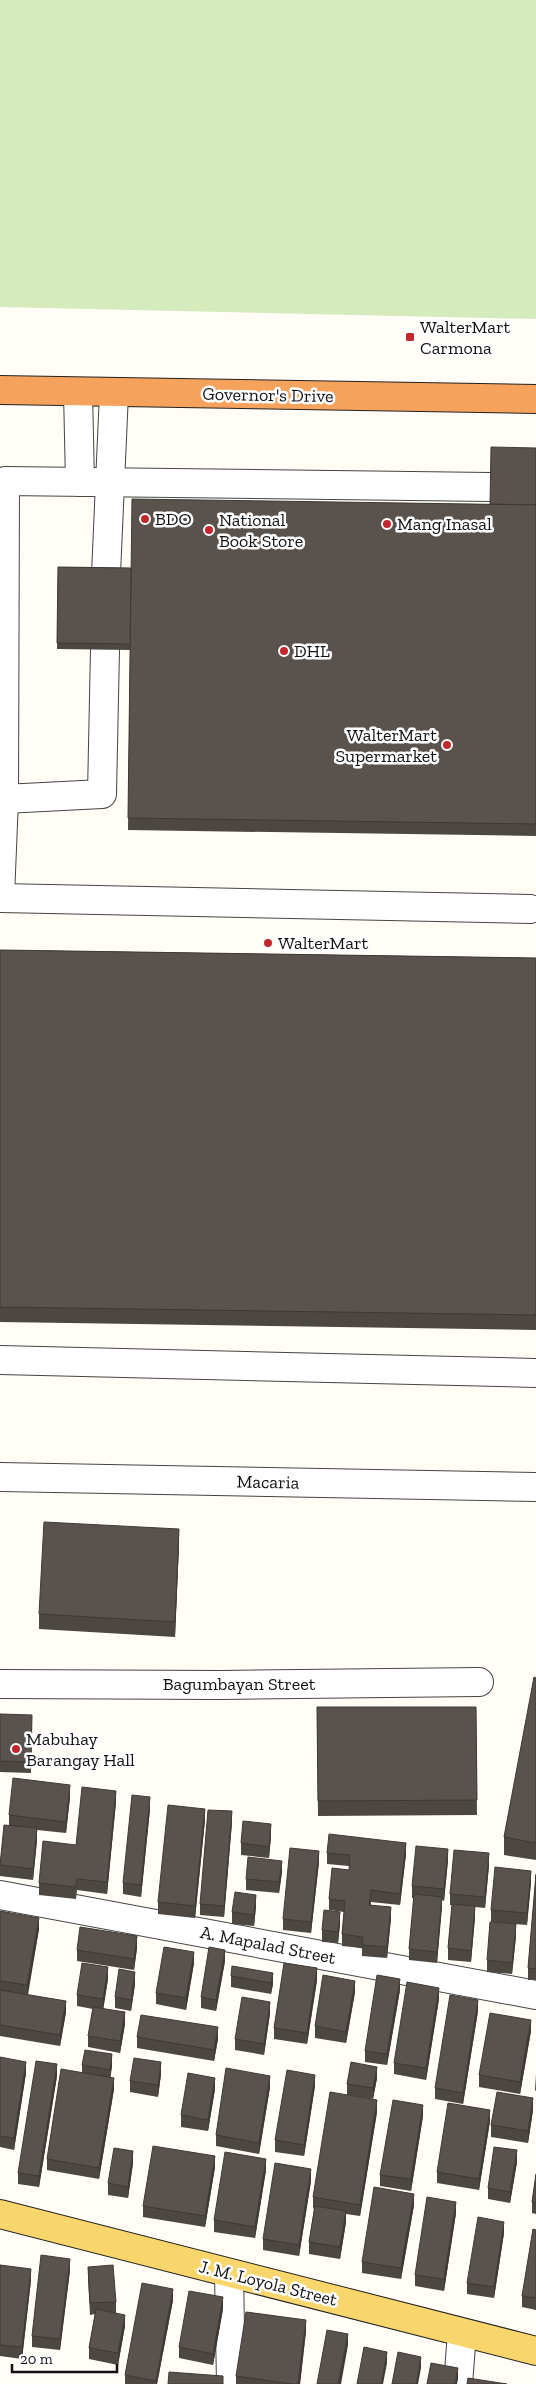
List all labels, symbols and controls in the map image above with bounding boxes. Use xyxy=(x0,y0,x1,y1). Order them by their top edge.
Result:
place label: WalterMart Carmona xyxy=(420,316,511,359)
marker: WalterMart Carmona xyxy=(404,331,416,343)
street label: Governor's Drive xyxy=(202,383,334,407)
place label: BDO xyxy=(155,508,192,530)
place label: National Book Store xyxy=(219,509,303,552)
marker: BDO xyxy=(139,513,151,525)
place label: Mang Inasal xyxy=(397,513,492,535)
marker: Mang Inasal xyxy=(381,518,393,530)
marker: National Book Store xyxy=(203,524,215,536)
place label: DHL xyxy=(294,640,330,662)
marker: DHL xyxy=(278,645,290,657)
place label: WalterMart Supermarket xyxy=(336,724,437,767)
marker: WalterMart Supermarket xyxy=(441,739,453,751)
place label: WalterMart xyxy=(278,932,369,954)
marker: WalterMart xyxy=(262,937,274,949)
street label: Macaria xyxy=(236,1470,300,1494)
street label: Bagumbayan Street xyxy=(163,1673,316,1695)
place label: Mabuhay Barangay Hall xyxy=(26,1728,135,1771)
marker: Mabuhay Barangay Hall xyxy=(10,1743,22,1755)
street label: A. Mapalad Street xyxy=(198,1921,338,1969)
street label: J. M. Loyola Street xyxy=(197,2255,340,2311)
scale bar xyxy=(12,2342,118,2374)
text: 20 m xyxy=(20,2350,53,2368)

